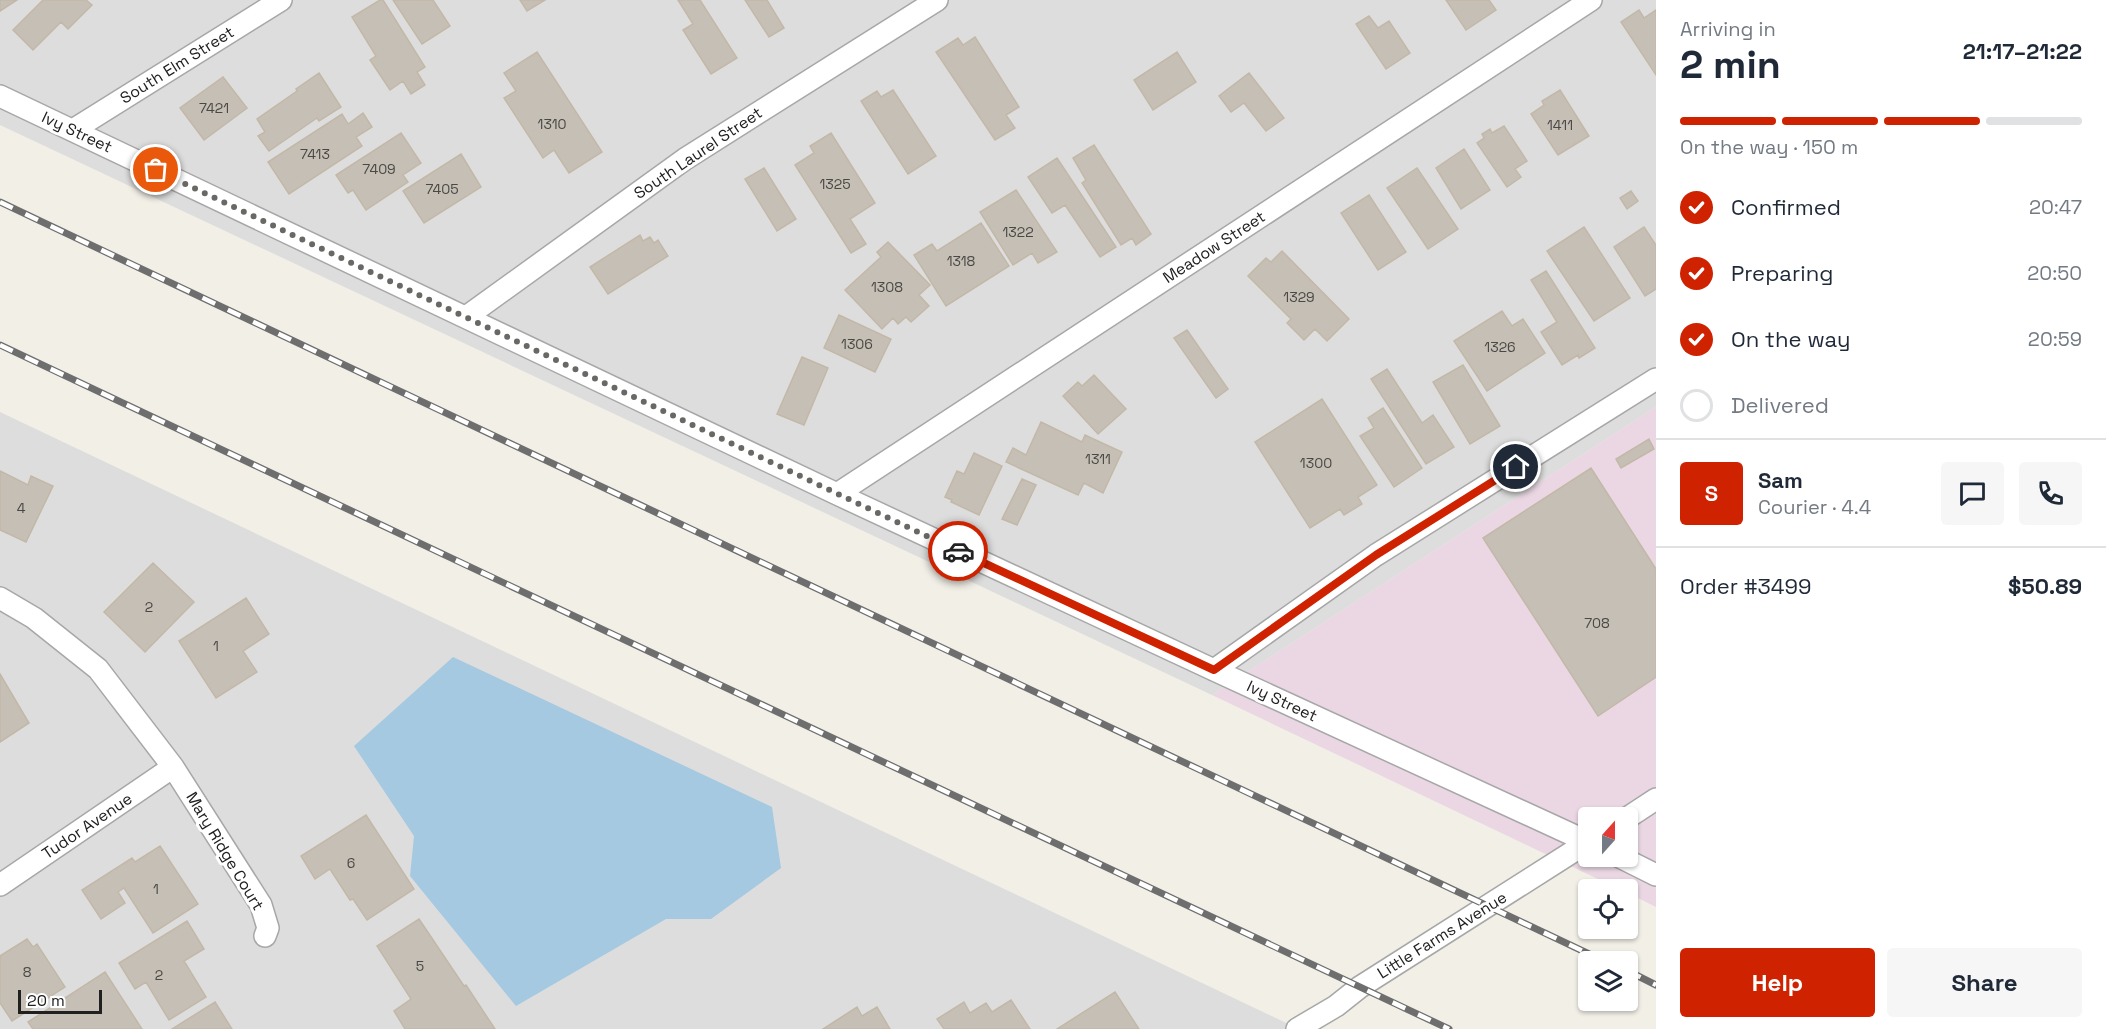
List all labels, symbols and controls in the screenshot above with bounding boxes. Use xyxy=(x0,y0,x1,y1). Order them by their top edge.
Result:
text: Arriving in xyxy=(1680,16,1776,42)
street label: South Elm Street xyxy=(116,22,238,108)
text: 21:17–21:22 xyxy=(1963,37,2082,65)
text: 2 min xyxy=(1680,40,1781,89)
house number: 7421 xyxy=(199,99,229,117)
street label: South Laurel Street xyxy=(630,102,766,204)
street label: Ivy Street xyxy=(38,107,116,157)
house number: 1310 xyxy=(538,115,566,133)
house number: 1411 xyxy=(1547,116,1573,134)
text: On the way · 150 m xyxy=(1680,134,1858,160)
pin xyxy=(130,144,181,195)
house number: 7413 xyxy=(300,145,330,163)
icon: bag xyxy=(139,153,172,186)
house number: 7409 xyxy=(362,160,396,178)
house number: 1325 xyxy=(819,175,851,193)
house number: 7405 xyxy=(425,180,459,198)
icon: check xyxy=(1680,191,1713,224)
text: Confirmed xyxy=(1731,193,1841,221)
text: 20:47 xyxy=(2029,194,2082,220)
street label: Meadow Street xyxy=(1159,206,1269,288)
house number: 1322 xyxy=(1002,223,1034,241)
house number: 1318 xyxy=(947,252,976,270)
icon: check xyxy=(1680,257,1713,290)
text: Preparing xyxy=(1731,259,1833,287)
text: 20:50 xyxy=(2027,260,2082,286)
house number: 1308 xyxy=(871,278,903,296)
house number: 1329 xyxy=(1283,288,1315,306)
icon: check xyxy=(1680,323,1713,356)
text: On the way xyxy=(1731,325,1850,353)
text: 20:59 xyxy=(2028,326,2082,352)
house number: 1306 xyxy=(841,335,873,353)
house number: 1326 xyxy=(1484,338,1516,356)
text: Delivered xyxy=(1731,391,1829,419)
pin xyxy=(1490,441,1541,492)
house number: 1311 xyxy=(1085,450,1111,468)
icon: home xyxy=(1499,450,1532,483)
house number: 1300 xyxy=(1300,454,1332,472)
button: chat xyxy=(1941,462,2004,525)
button: phone xyxy=(2019,462,2082,525)
text: Sam xyxy=(1758,466,1803,494)
text: S xyxy=(1705,479,1718,507)
text: Courier · 4.4 xyxy=(1758,494,1871,520)
house number: 4 xyxy=(17,499,26,517)
courier xyxy=(928,521,988,581)
icon: car xyxy=(942,535,975,568)
text: Order #3499 xyxy=(1680,572,1812,600)
text: $50.89 xyxy=(2008,572,2082,600)
house number: 2 xyxy=(145,598,153,616)
house number: 708 xyxy=(1584,614,1610,632)
house number: 1 xyxy=(213,637,219,655)
street label: Ivy Street xyxy=(1243,676,1321,726)
street label: Tudor Avenue xyxy=(38,788,136,864)
street label: Mary Ridge Court xyxy=(181,788,269,914)
north arrow xyxy=(1578,807,1638,867)
map controls xyxy=(1578,807,1638,1011)
house number: 6 xyxy=(347,854,355,872)
button: locate xyxy=(1578,879,1638,939)
house number: 1 xyxy=(153,880,159,898)
street label: Little Farms Avenue xyxy=(1373,887,1511,983)
button: Help xyxy=(1680,948,1875,1017)
button: Share xyxy=(1887,948,2082,1017)
button: layers xyxy=(1578,951,1638,1011)
house number: 5 xyxy=(416,957,424,975)
house number: 8 xyxy=(23,963,32,981)
house number: 2 xyxy=(155,966,163,984)
scale bar xyxy=(18,987,102,1014)
text: 20 m xyxy=(27,990,65,1011)

